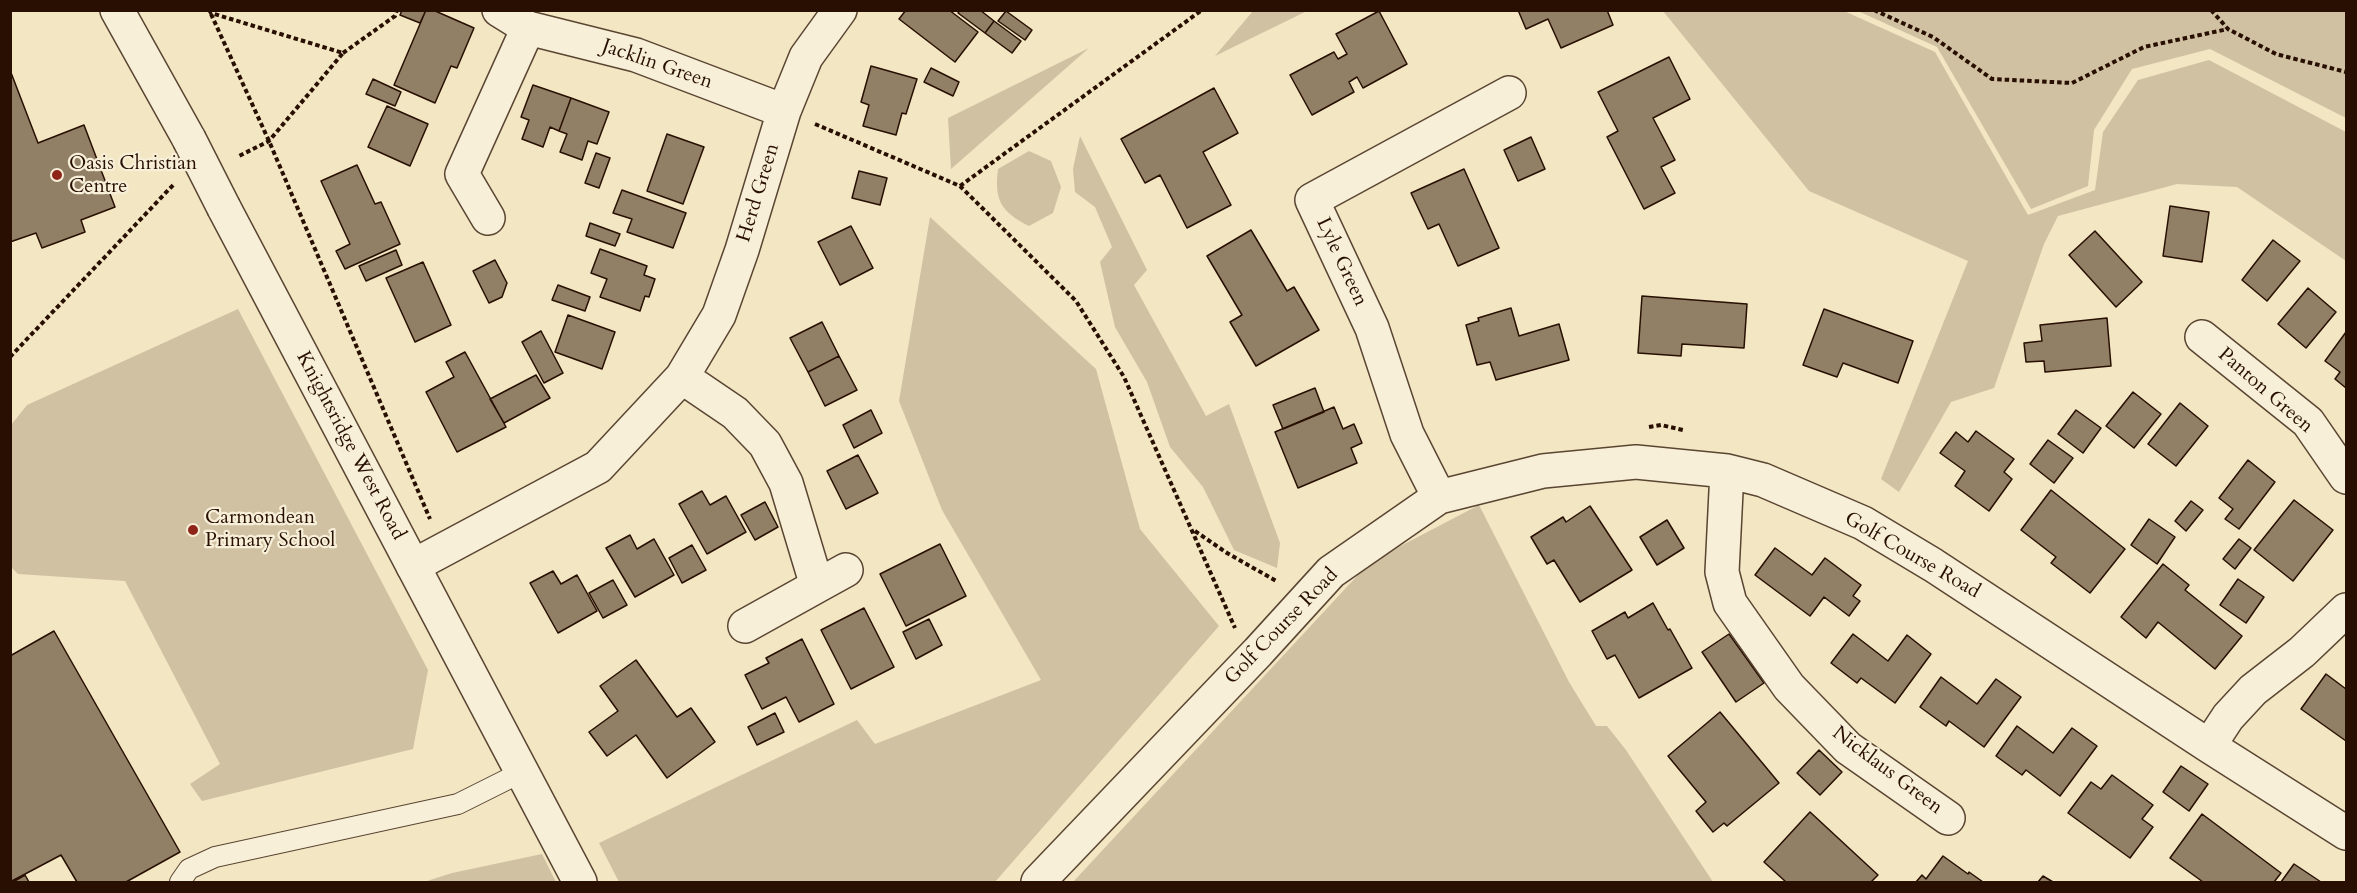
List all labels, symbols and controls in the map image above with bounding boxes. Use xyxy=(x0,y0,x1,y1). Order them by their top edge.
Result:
street label: Jacklin Green xyxy=(599,35,715,95)
street label: Herd Green xyxy=(733,141,785,245)
place label: Oasis Christian Centre xyxy=(69,152,197,199)
marker: Oasis Christian Centre xyxy=(50,168,64,182)
street label: Lyle Green xyxy=(1310,214,1372,310)
street label: Panton Green xyxy=(2212,343,2318,439)
street label: Knightsridge West Road xyxy=(290,348,410,544)
place label: Carmondean Primary School xyxy=(205,506,335,553)
street label: Golf Course Road xyxy=(1840,507,1984,605)
marker: Carmondean Primary School xyxy=(186,523,200,537)
street label: Golf Course Road xyxy=(1220,564,1344,690)
street label: Nicklaus Green xyxy=(1827,722,1947,820)

